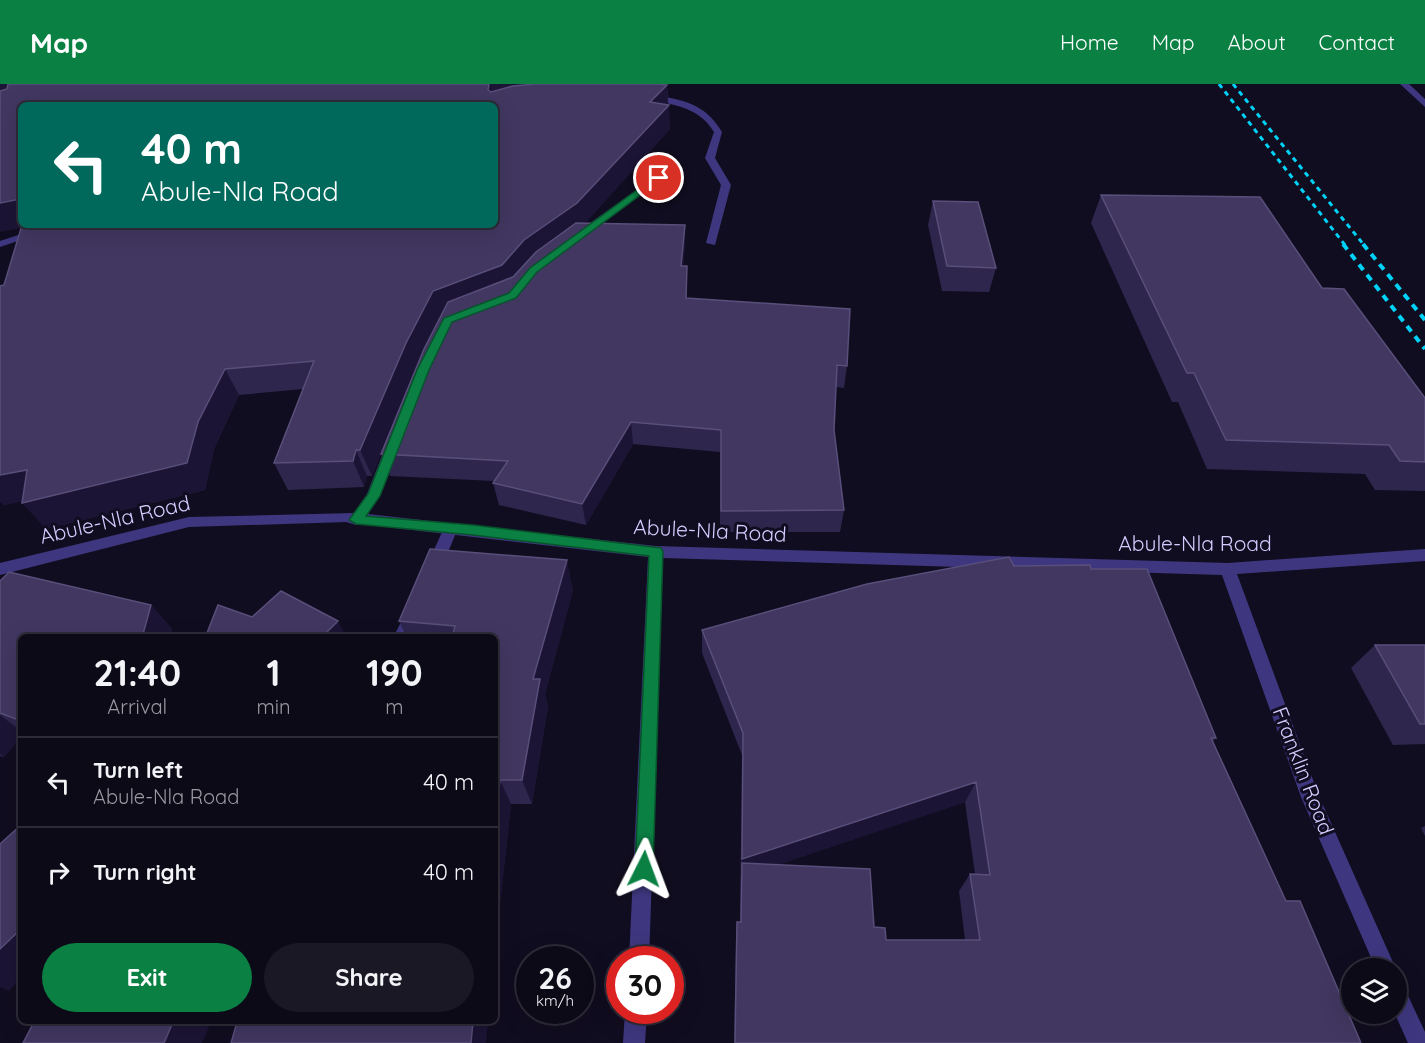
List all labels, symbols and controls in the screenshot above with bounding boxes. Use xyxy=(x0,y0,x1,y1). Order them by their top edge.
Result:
text: Map xyxy=(30,25,88,60)
text: Home xyxy=(1060,29,1119,55)
text: Map xyxy=(1152,29,1195,55)
text: About xyxy=(1228,29,1286,55)
text: Contact xyxy=(1319,29,1395,55)
text: 40 m xyxy=(141,122,242,175)
icon: left xyxy=(42,126,120,204)
pin xyxy=(633,152,684,203)
icon: arrive xyxy=(642,161,675,194)
text: Abule-Nla Road xyxy=(141,174,339,208)
street label: Abule-Nla Road xyxy=(37,489,193,549)
street label: Abule-Nla Road xyxy=(633,513,787,547)
street label: Abule-Nla Road xyxy=(1118,530,1272,556)
text: 21:40 xyxy=(93,650,181,695)
text: 1 xyxy=(267,650,281,695)
text: 190 xyxy=(366,650,423,695)
text: Arrival xyxy=(107,694,167,719)
text: min xyxy=(256,694,291,719)
text: m xyxy=(385,694,403,719)
street label: Franklin Road xyxy=(1268,703,1340,838)
text: Turn left xyxy=(93,756,183,784)
icon: left xyxy=(42,766,75,799)
text: 40 m xyxy=(423,768,474,796)
text: Abule-Nla Road xyxy=(93,784,239,809)
position arrow xyxy=(612,837,676,901)
icon: right xyxy=(42,856,75,889)
text: Turn right xyxy=(93,858,197,886)
text: 40 m xyxy=(423,858,474,886)
button: Exit xyxy=(42,943,252,1012)
button: Share xyxy=(264,943,474,1012)
speed limit sign: 30 xyxy=(606,946,684,1024)
map controls xyxy=(1341,958,1407,1024)
button: layers xyxy=(1341,958,1407,1024)
text: 26 xyxy=(538,959,572,997)
text: km/h xyxy=(536,991,574,1010)

